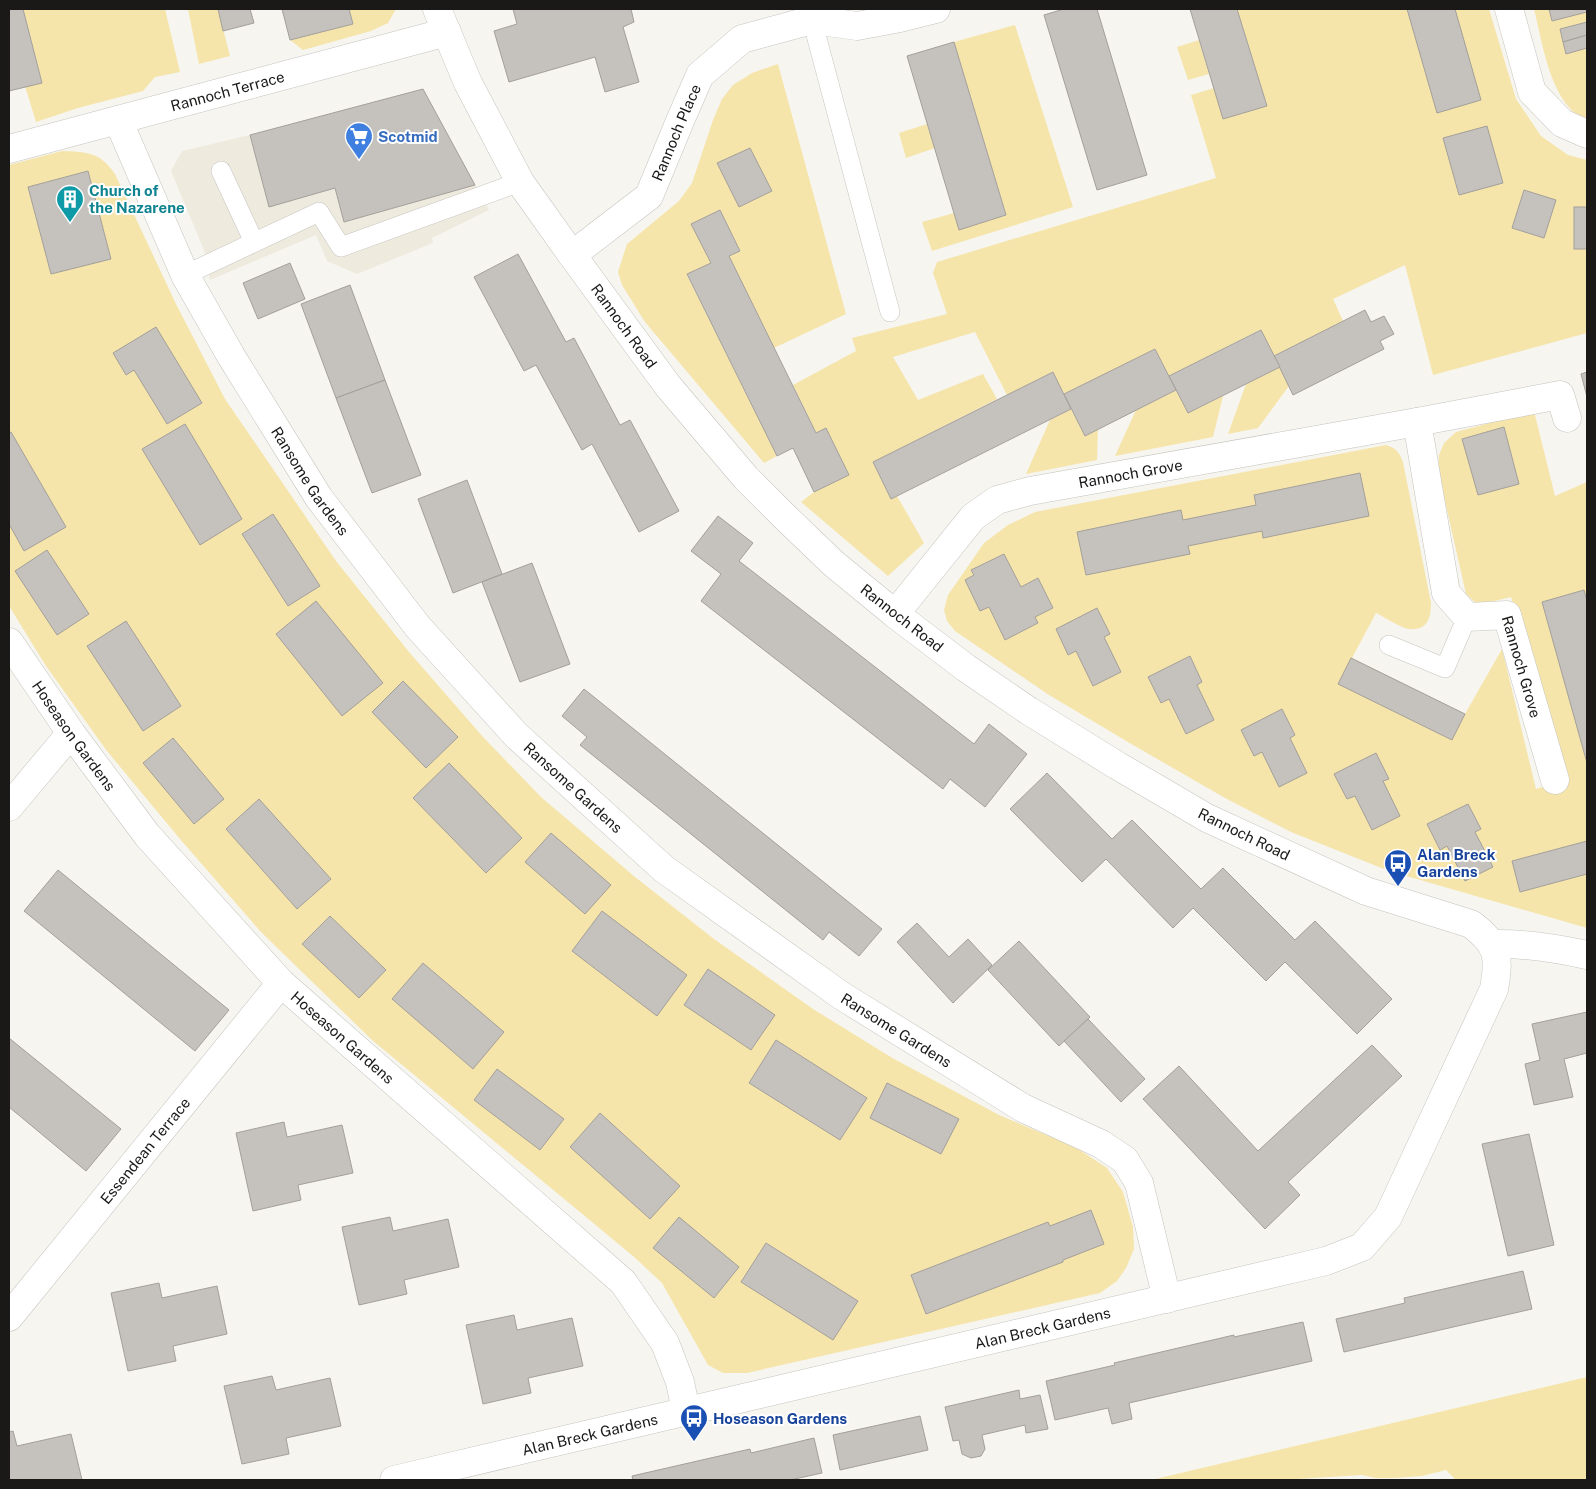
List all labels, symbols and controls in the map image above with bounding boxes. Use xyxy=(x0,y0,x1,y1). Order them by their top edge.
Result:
street label: Rannoch Terrace xyxy=(169,67,286,114)
street label: Rannoch Place xyxy=(648,81,704,183)
supermarket icon: Scotmid xyxy=(344,121,374,160)
place label: Scotmid xyxy=(378,128,438,145)
place label: Church of the Nazarene xyxy=(89,182,185,216)
building icon: Church of the Nazarene xyxy=(55,184,85,223)
street label: Rannoch Road xyxy=(588,281,660,371)
street label: Ransome Gardens xyxy=(268,423,353,538)
street label: Rannoch Grove xyxy=(1077,455,1184,491)
street label: Rannoch Road xyxy=(857,581,947,655)
street label: Rannoch Grove xyxy=(1499,613,1545,720)
street label: Hoseason Gardens xyxy=(29,677,119,794)
street label: Ransome Gardens xyxy=(521,738,626,836)
street label: Rannoch Road xyxy=(1195,804,1293,864)
place label: Alan Breck Gardens xyxy=(1417,846,1496,880)
bus stop icon: Alan Breck Gardens xyxy=(1383,848,1413,887)
street label: Hoseason Gardens xyxy=(288,987,398,1087)
street label: Ransome Gardens xyxy=(838,989,955,1070)
street label: Essendean Terrace xyxy=(96,1094,193,1207)
street label: Alan Breck Gardens xyxy=(973,1303,1112,1352)
bus stop icon: Hoseason Gardens xyxy=(679,1403,709,1442)
street label: Alan Breck Gardens xyxy=(520,1410,659,1458)
place label: Hoseason Gardens xyxy=(713,1410,847,1427)

